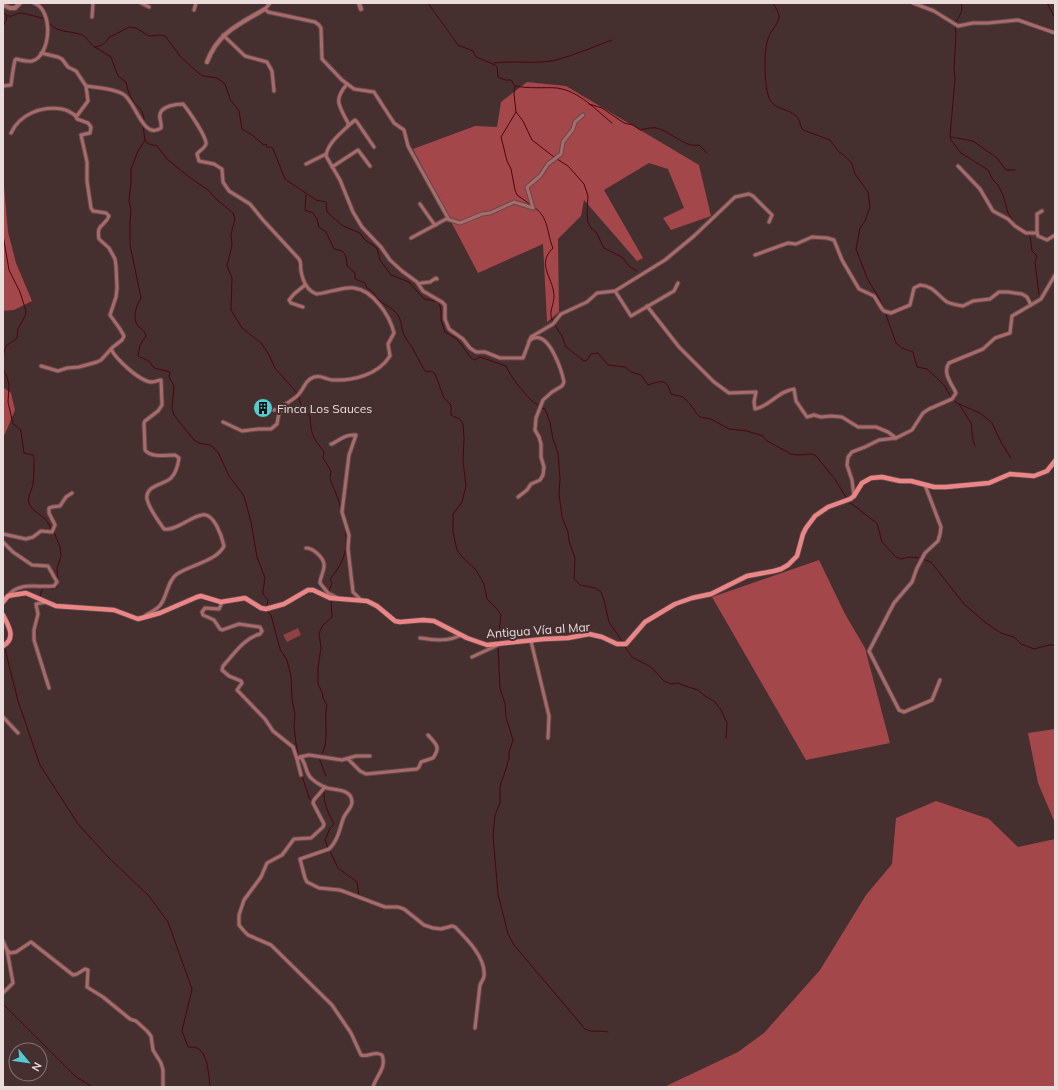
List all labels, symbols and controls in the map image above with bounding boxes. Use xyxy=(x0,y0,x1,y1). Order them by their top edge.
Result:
building icon: Finca Los Sauces xyxy=(252,397,274,419)
place label: Finca Los Sauces xyxy=(277,401,372,416)
street label: Antigua Vía al Mar xyxy=(486,619,591,641)
north arrow xyxy=(8,1042,48,1082)
text: N xyxy=(29,1060,45,1074)

